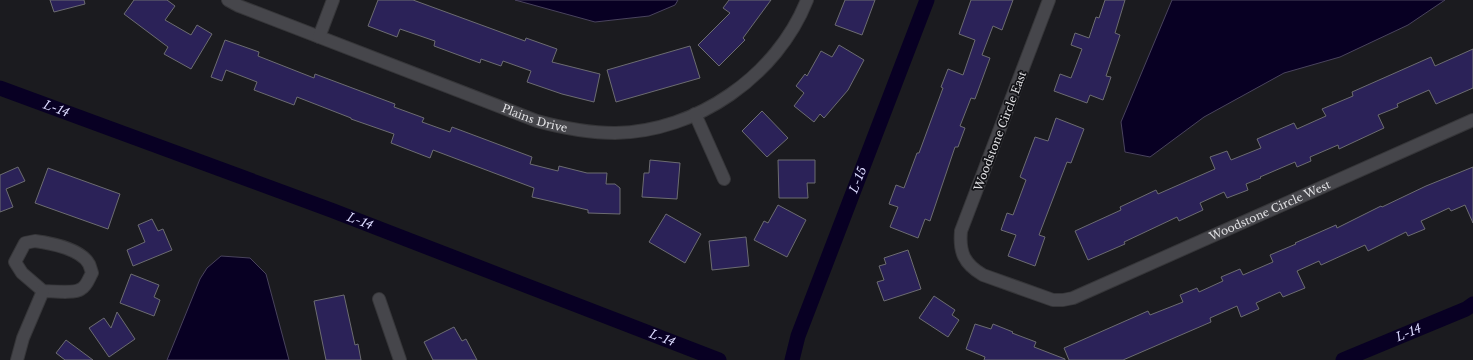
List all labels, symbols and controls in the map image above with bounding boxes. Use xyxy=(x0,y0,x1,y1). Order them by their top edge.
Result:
street label: Woodstone Circle East xyxy=(970,68,1030,194)
water label: L-14 xyxy=(41,96,72,120)
street label: Plains Drive xyxy=(500,101,569,135)
water label: L-15 xyxy=(845,164,870,196)
street label: Woodstone Circle West xyxy=(1206,177,1333,244)
water label: L-14 xyxy=(344,209,375,233)
water label: L-14 xyxy=(1392,320,1424,345)
water label: L-14 xyxy=(647,325,678,349)

